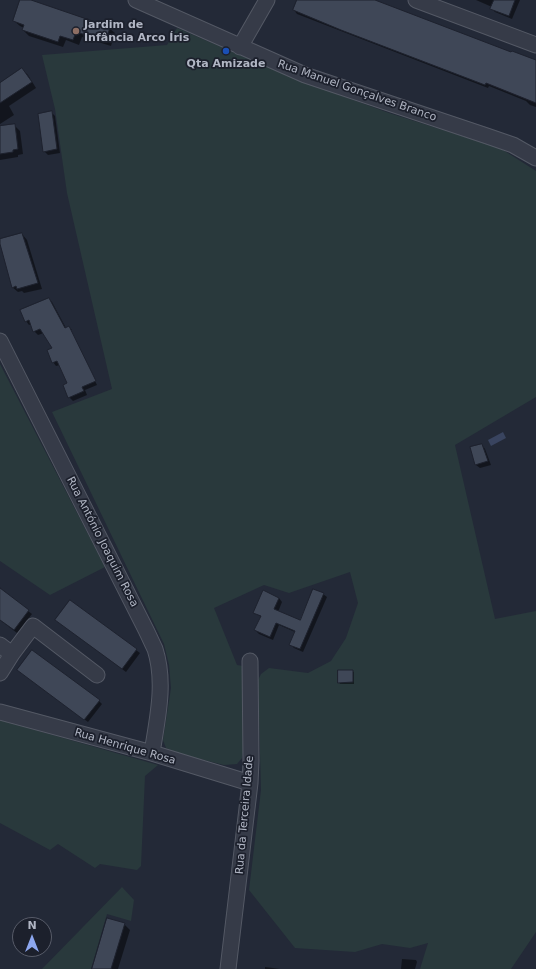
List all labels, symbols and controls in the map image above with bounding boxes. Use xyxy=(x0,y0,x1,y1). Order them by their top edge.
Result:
place label: Jardim de Infância Arco Íris xyxy=(84,18,189,44)
marker: Jardim de Infância Arco Íris xyxy=(71,26,81,36)
marker: Qta Amizade xyxy=(221,46,231,56)
place label: Qta Amizade xyxy=(187,57,265,71)
street label: Rua Manuel Gonçalves Branco xyxy=(276,58,438,124)
street label: Rua António Joaquim Rosa xyxy=(63,475,141,609)
street label: Rua Henrique Rosa xyxy=(73,726,177,768)
street label: Rua da Terceira Idade xyxy=(233,755,257,875)
north arrow xyxy=(12,917,52,957)
text: N xyxy=(27,919,37,932)

